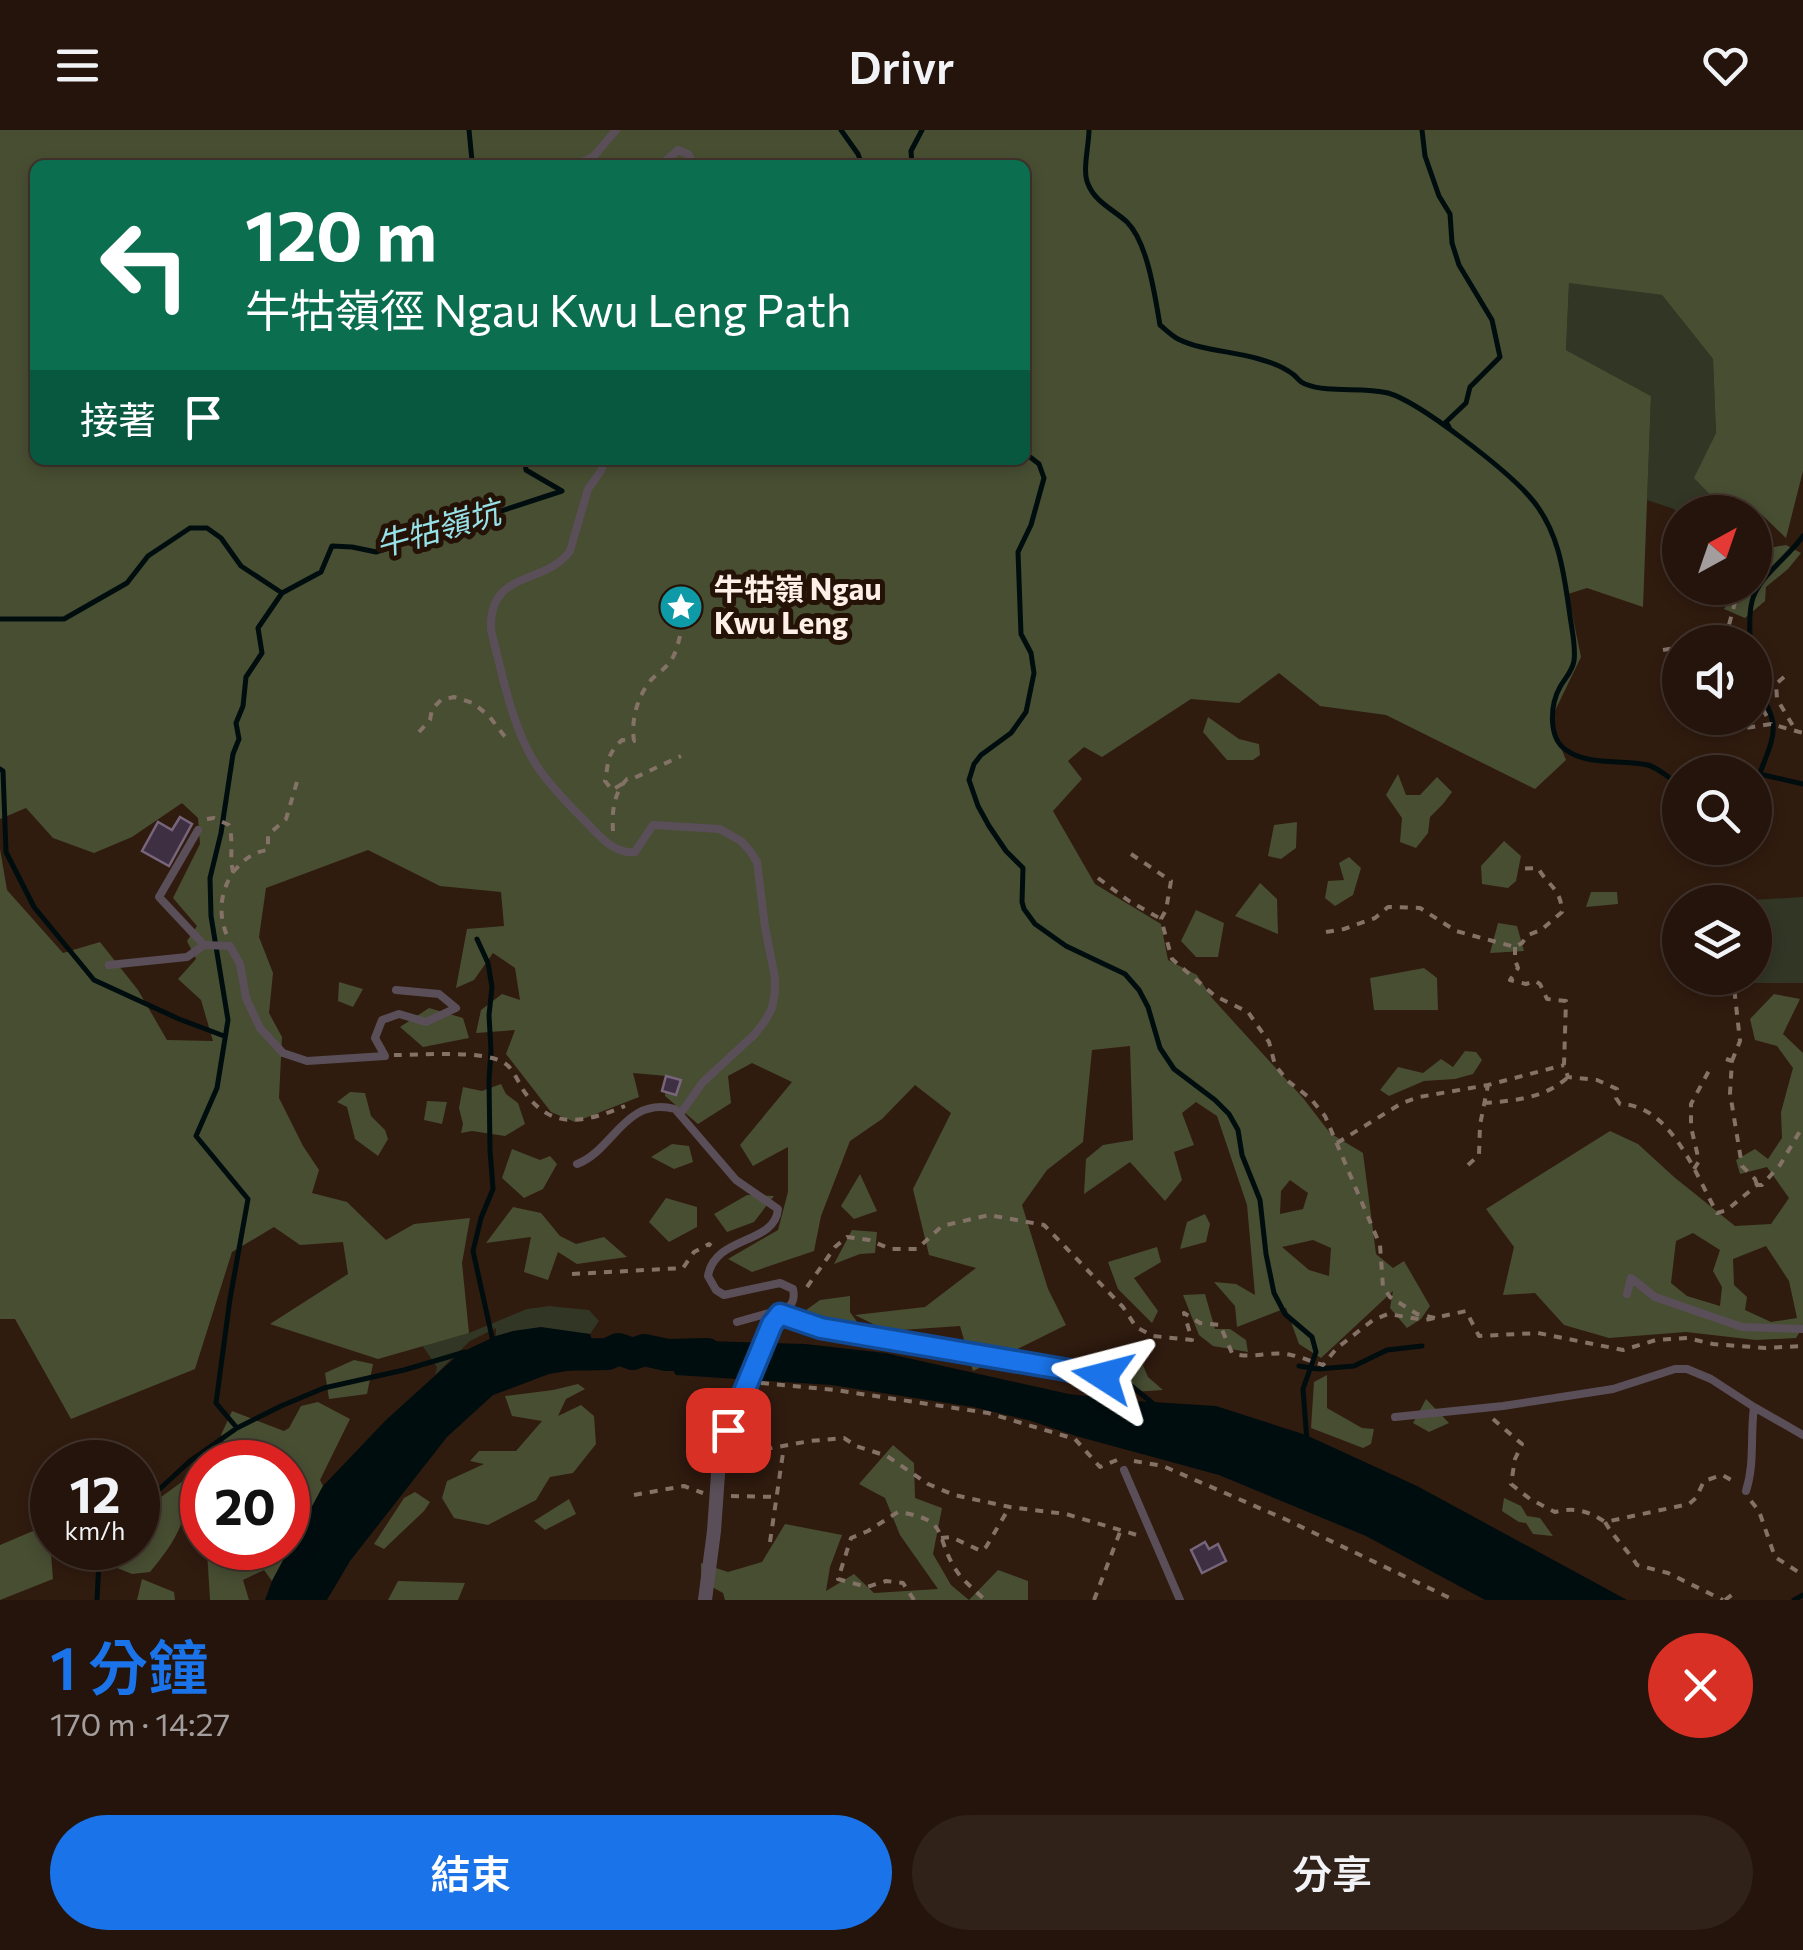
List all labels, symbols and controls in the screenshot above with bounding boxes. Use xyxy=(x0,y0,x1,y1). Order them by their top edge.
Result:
icon: menu xyxy=(50,38,105,93)
text: Drivr xyxy=(849,38,954,93)
icon: heart xyxy=(1698,38,1753,93)
text: 120 m xyxy=(245,190,437,275)
icon: left xyxy=(80,200,210,330)
text: 牛牯嶺徑 Ngau Kwu Leng Path xyxy=(245,281,852,336)
icon: arrive xyxy=(176,390,231,445)
text: 接著 xyxy=(80,395,156,442)
water label: 牛牯嶺坑 xyxy=(370,489,508,564)
north arrow xyxy=(1662,495,1772,605)
map controls xyxy=(1662,495,1772,995)
place label: 牛牯嶺 Ngau Kwu Leng xyxy=(714,569,882,640)
place icon: 牛牯嶺 Ngau Kwu Leng xyxy=(658,584,704,630)
button: sound xyxy=(1662,625,1772,735)
button: search xyxy=(1662,755,1772,865)
button: layers xyxy=(1662,885,1772,995)
position arrow xyxy=(1051,1324,1155,1428)
pin xyxy=(686,1388,771,1473)
icon: arrive xyxy=(701,1403,756,1458)
speed limit sign: 20 xyxy=(180,1440,310,1570)
text: 12 xyxy=(69,1462,121,1523)
text: km/h xyxy=(65,1515,125,1545)
text: 1 分鐘 xyxy=(50,1629,208,1702)
button: close xyxy=(1648,1633,1753,1738)
text: 170 m · 14:27 xyxy=(50,1703,230,1743)
button: 結束 xyxy=(50,1815,892,1930)
button: 分享 xyxy=(912,1815,1753,1930)

